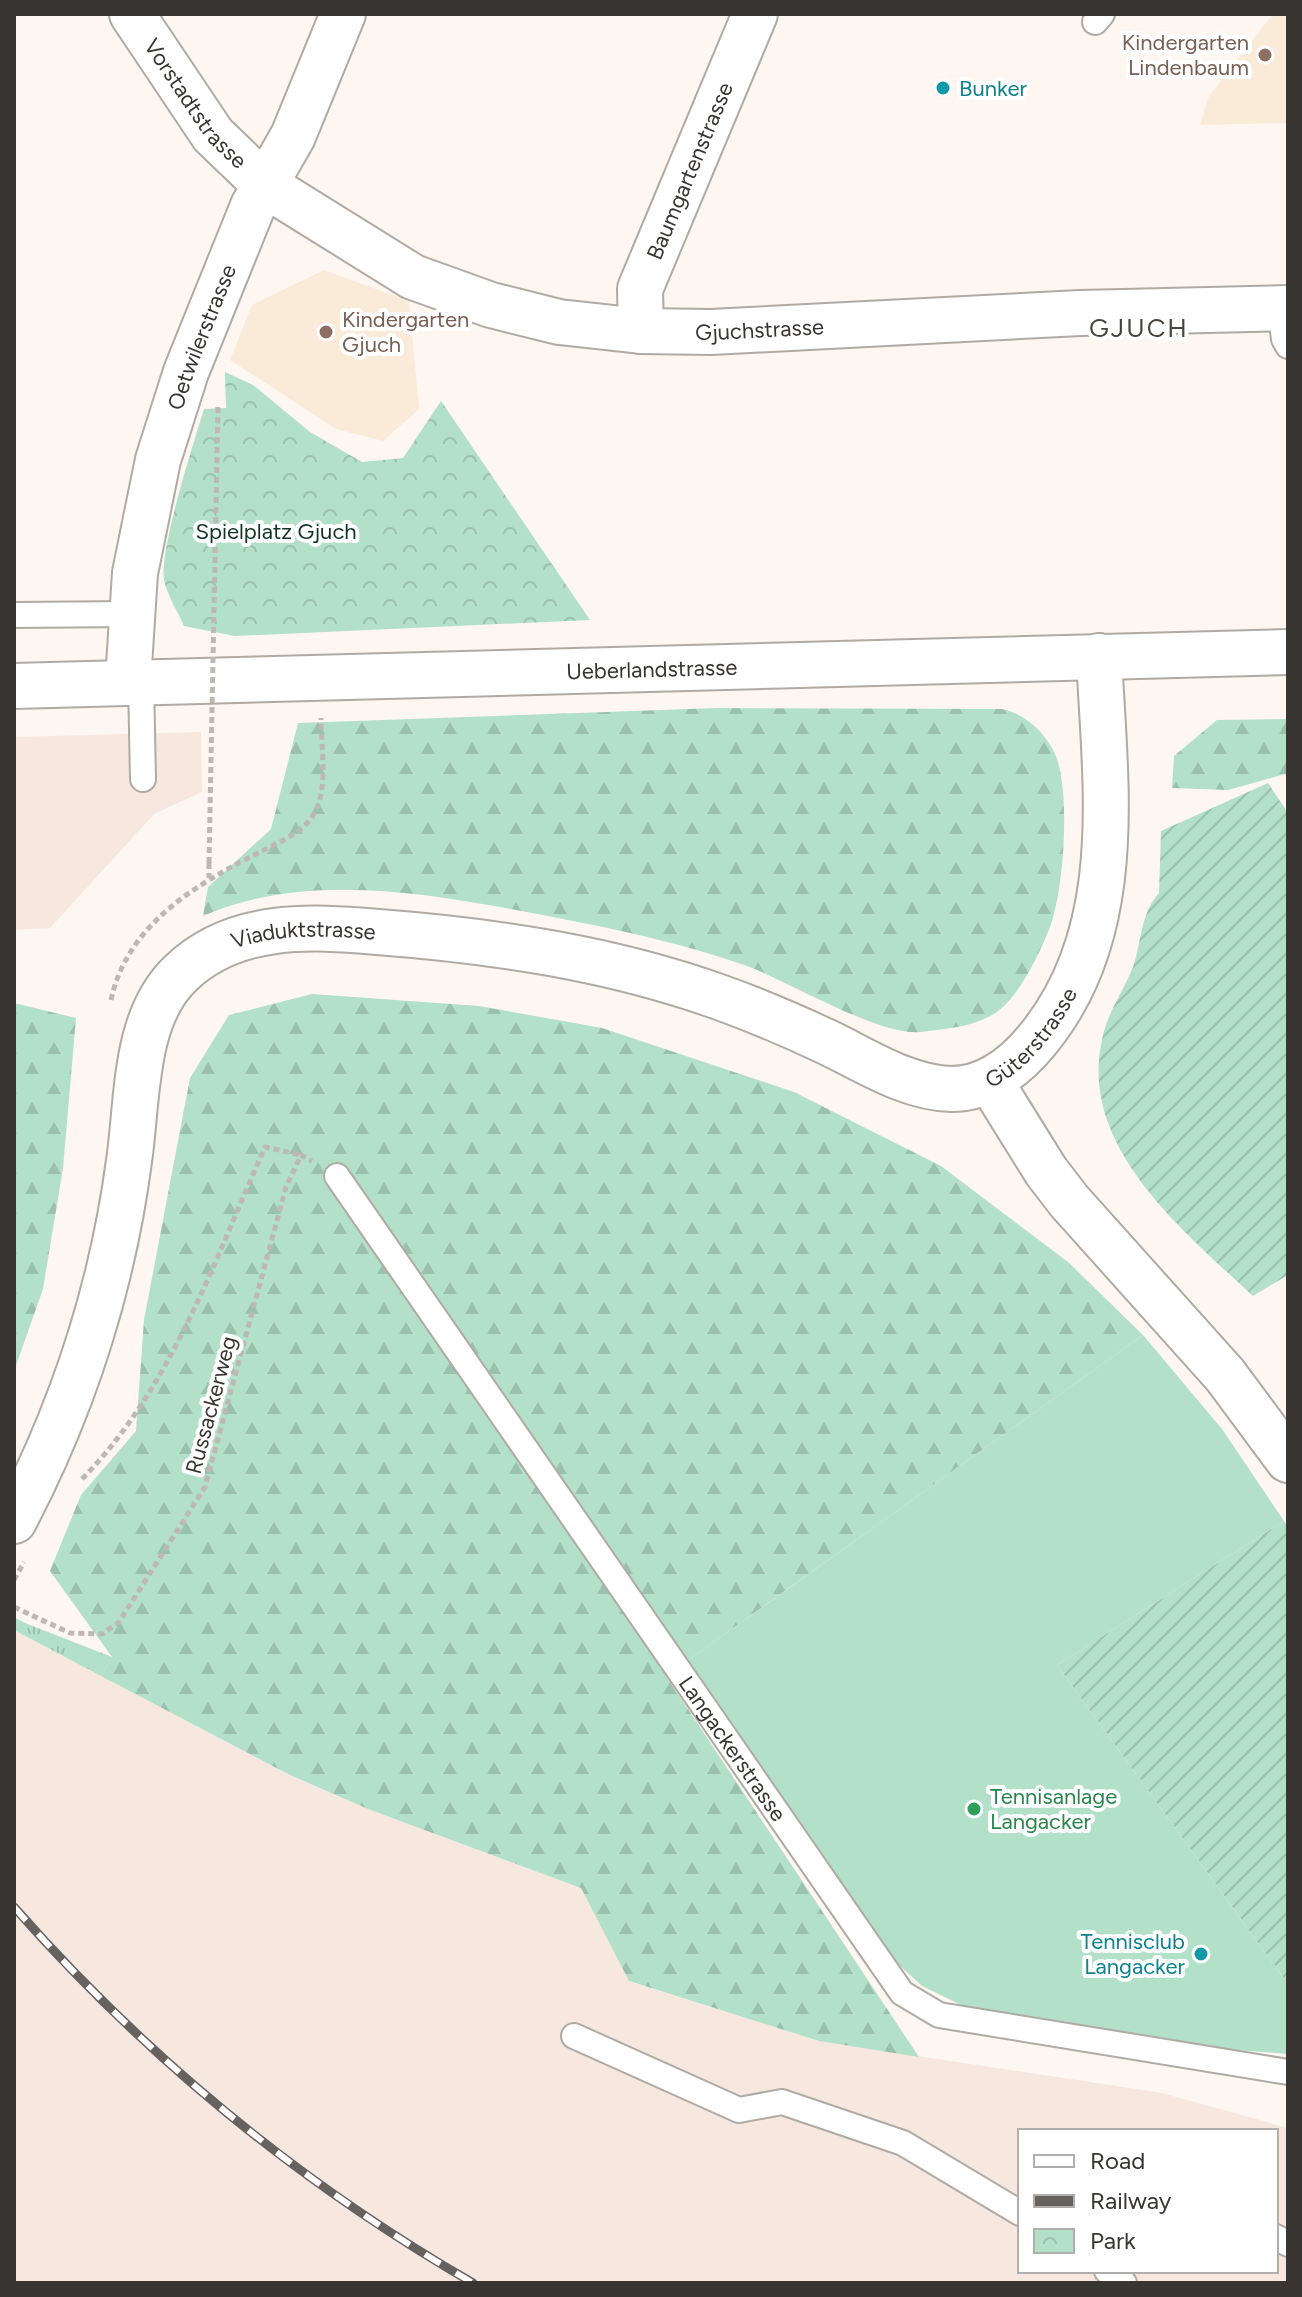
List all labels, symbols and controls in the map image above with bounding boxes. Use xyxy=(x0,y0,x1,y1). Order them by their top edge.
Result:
place label: Kindergarten Lindenbaum xyxy=(1122,29,1249,81)
street label: Vorstadtstrasse xyxy=(139,33,253,174)
marker: Kindergarten Lindenbaum xyxy=(1256,46,1274,64)
place label: Bunker xyxy=(959,75,1027,102)
street label: Baumgartenstrasse xyxy=(640,78,738,264)
marker: Bunker xyxy=(934,79,952,97)
street label: Oetwilerstrasse xyxy=(161,260,242,413)
place label: Kindergarten Gjuch xyxy=(342,306,469,358)
district label: GJUCH xyxy=(1089,312,1189,344)
street label: Gjuchstrasse xyxy=(695,313,825,346)
marker: Kindergarten Gjuch xyxy=(317,323,335,341)
park label: Spielplatz Gjuch xyxy=(195,518,357,545)
street label: Ueberlandstrasse xyxy=(566,653,738,685)
street label: Viaduktstrasse xyxy=(227,915,377,954)
street label: Güterstrasse xyxy=(980,983,1082,1093)
street label: Russackerweg xyxy=(180,1333,242,1477)
street label: Langackerstrasse xyxy=(673,1671,793,1826)
place label: Tennisanlage Langacker xyxy=(990,1783,1117,1835)
marker: Tennisanlage Langacker xyxy=(965,1800,983,1818)
place label: Tennisclub Langacker xyxy=(1080,1928,1186,1980)
marker: Tennisclub Langacker xyxy=(1192,1945,1210,1963)
legend xyxy=(1018,2129,1278,2273)
text: Road xyxy=(1090,2146,1145,2175)
text: Railway xyxy=(1090,2186,1172,2215)
text: Park xyxy=(1090,2226,1136,2255)

